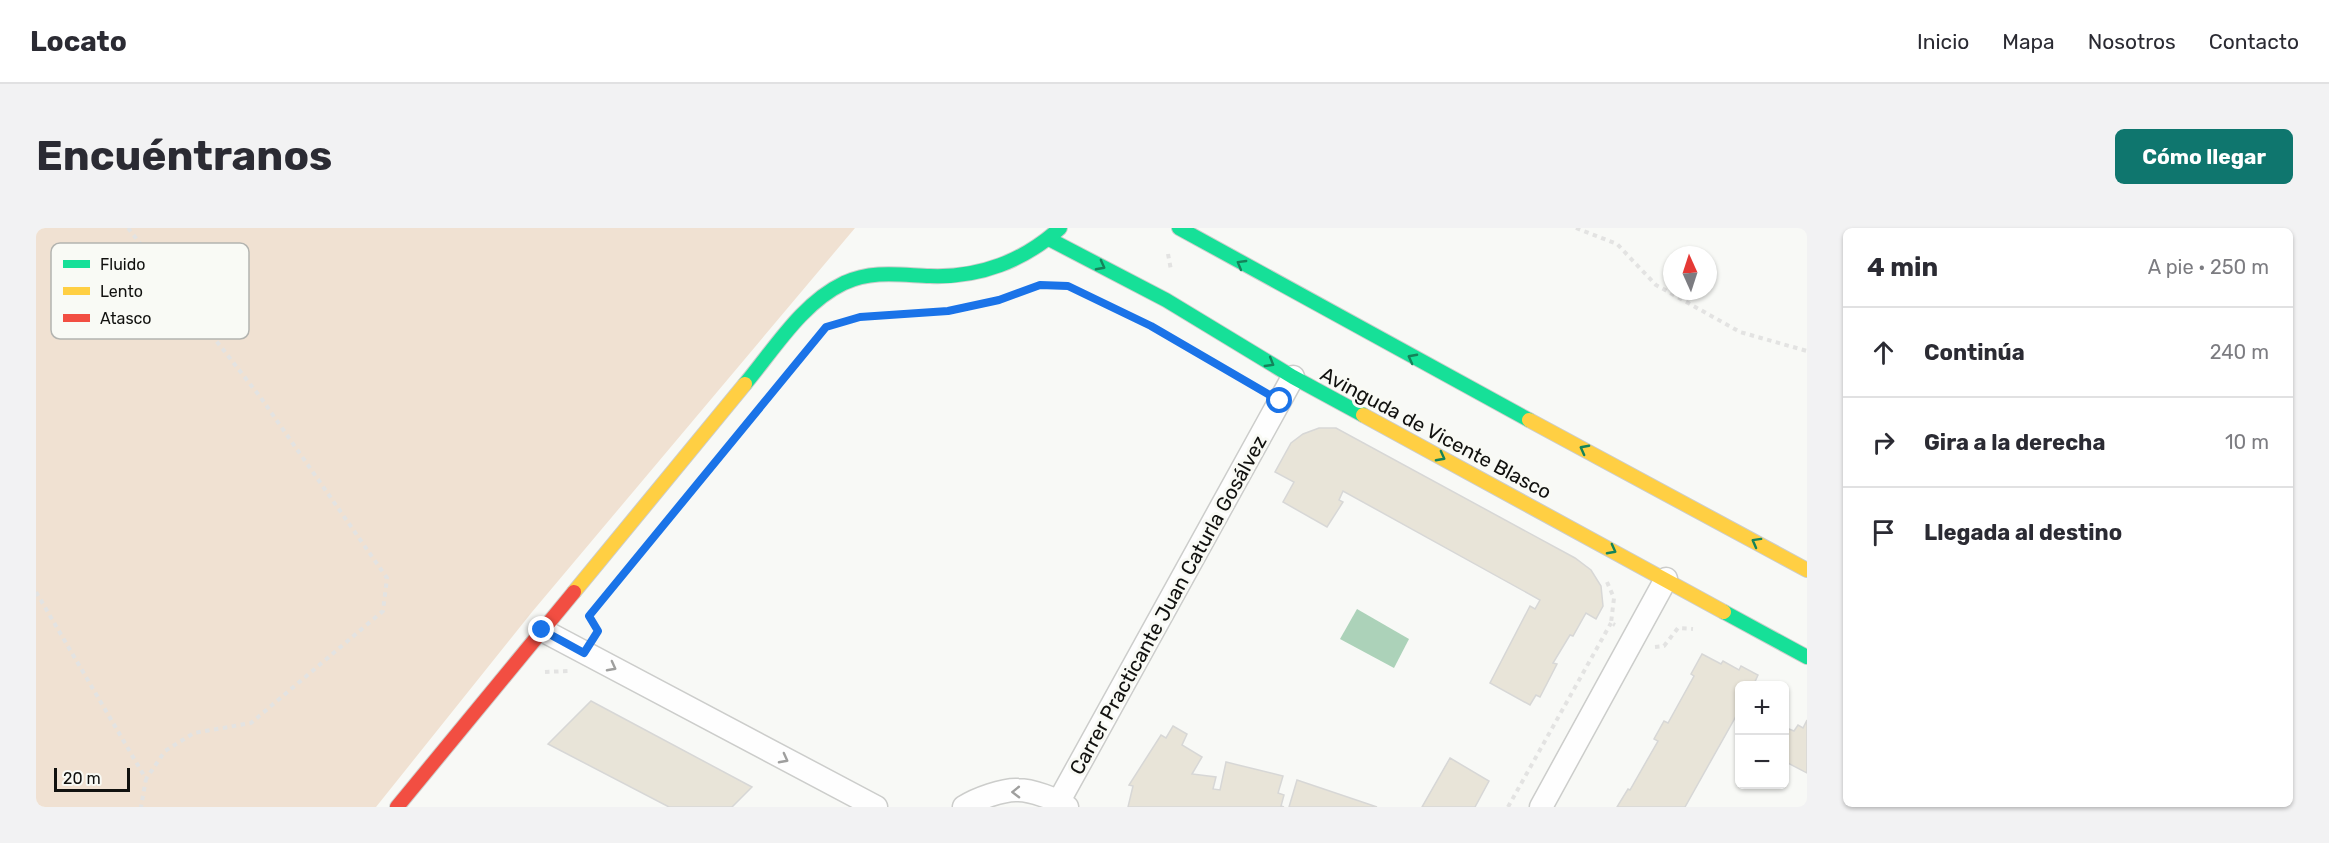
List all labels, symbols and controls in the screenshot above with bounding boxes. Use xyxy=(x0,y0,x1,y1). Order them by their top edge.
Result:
text: Locato xyxy=(30,25,127,58)
text: Inicio xyxy=(1917,29,1969,54)
text: Mapa xyxy=(2002,29,2055,54)
text: Nosotros xyxy=(2088,29,2176,54)
text: Contacto xyxy=(2209,29,2299,54)
button: Cómo llegar xyxy=(2115,129,2293,184)
text: Encuéntranos xyxy=(36,131,332,181)
legend xyxy=(51,243,249,339)
north arrow xyxy=(1663,246,1717,300)
text: 4 min xyxy=(1867,252,1938,283)
text: Fluido xyxy=(100,255,145,274)
text: A pie · 250 m xyxy=(2148,255,2269,279)
one-way arrow xyxy=(1094,259,1105,270)
one-way arrow xyxy=(1237,259,1247,271)
text: Lento xyxy=(100,282,143,301)
text: Atasco xyxy=(100,309,152,328)
icon: ahead xyxy=(1867,336,1900,369)
text: Continúa xyxy=(1924,339,2025,366)
text: 240 m xyxy=(2210,340,2269,364)
one-way arrow xyxy=(1408,354,1418,365)
one-way arrow xyxy=(1264,356,1274,368)
street label: Avinguda de Vicente Blasco xyxy=(1316,362,1556,504)
route start xyxy=(1266,387,1292,413)
icon: right xyxy=(1867,426,1900,459)
text: Gira a la derecha xyxy=(1924,429,2105,456)
text: 10 m xyxy=(2225,430,2269,454)
street label: Carrer Practicante Juan Caturla Gosálvez xyxy=(1064,431,1272,779)
one-way arrow xyxy=(1580,445,1591,456)
one-way arrow xyxy=(1435,450,1445,461)
icon: arrive xyxy=(1867,516,1900,549)
text: Llegada al destino xyxy=(1924,519,2122,546)
one-way arrow xyxy=(1752,538,1762,549)
one-way arrow xyxy=(1606,543,1616,554)
route end xyxy=(528,616,554,642)
one-way arrow xyxy=(606,660,616,671)
map controls xyxy=(1735,681,1789,789)
button: + xyxy=(1735,681,1789,735)
button: − xyxy=(1735,735,1789,789)
one-way arrow xyxy=(778,751,789,763)
scale bar xyxy=(54,765,130,792)
text: 20 m xyxy=(63,769,101,788)
one-way arrow xyxy=(1011,786,1020,798)

